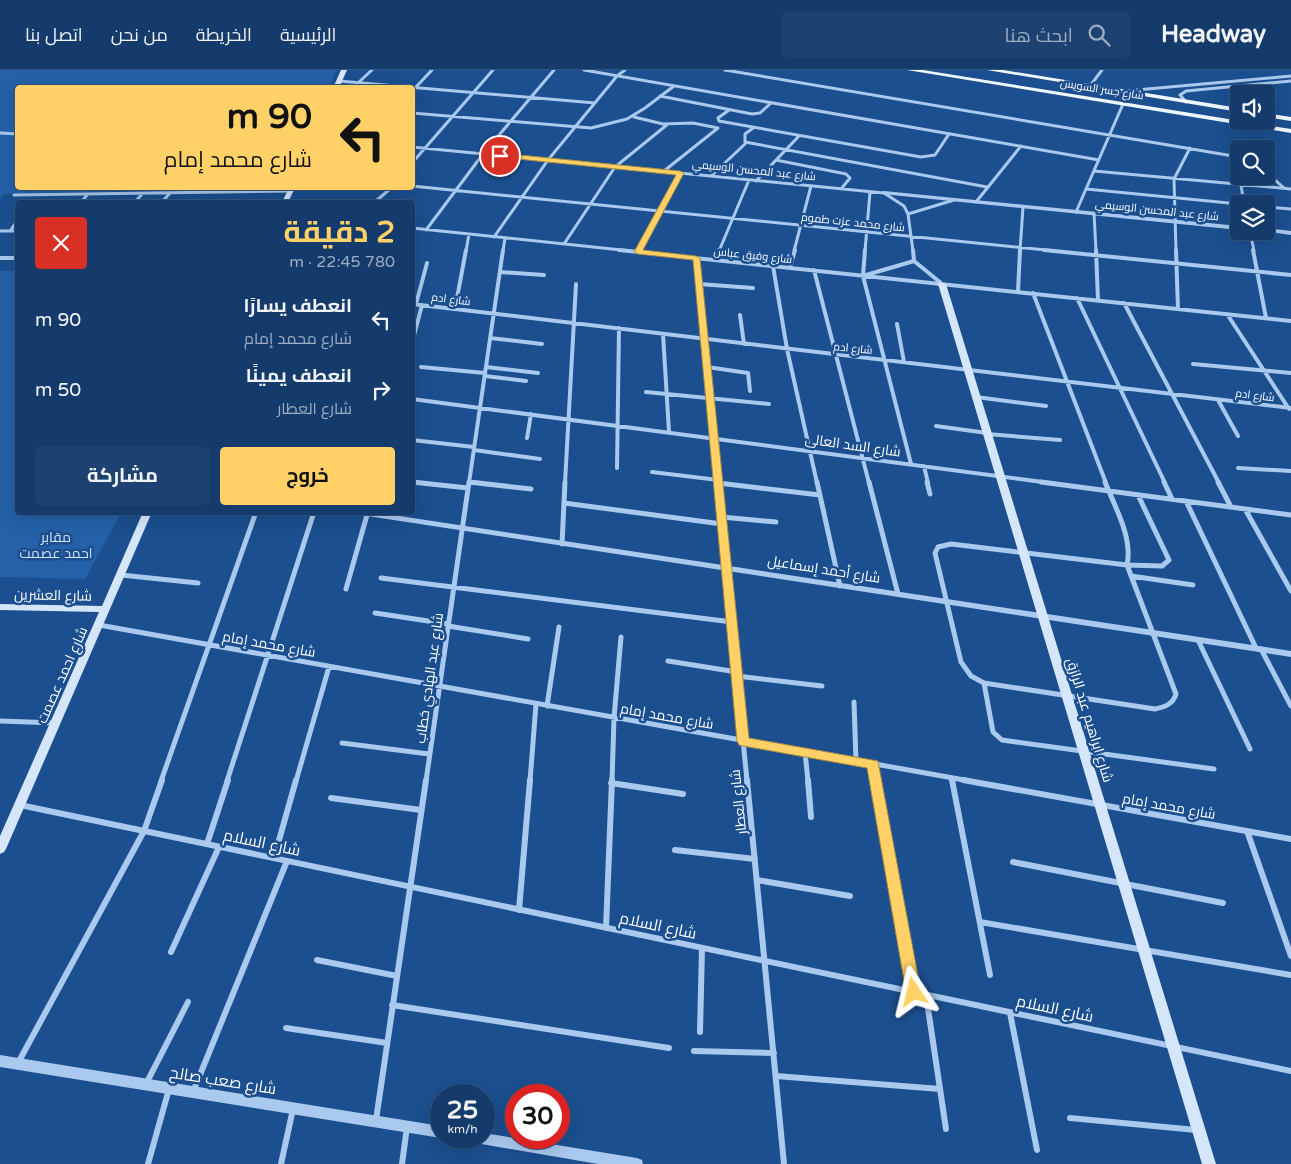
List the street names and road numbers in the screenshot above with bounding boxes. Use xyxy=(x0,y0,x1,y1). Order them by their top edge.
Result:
street label: شارع جسر السويس xyxy=(1059,76,1145,103)
street label: شارع عبد المحسن الوسيمي xyxy=(691,158,816,185)
street label: شارع عبد المحسن الوسيمي xyxy=(1094,198,1219,225)
street label: شارع محمد عزت طموم xyxy=(800,211,905,235)
street label: شارع وفيق عباس xyxy=(713,245,793,267)
street label: شارع ادم xyxy=(431,291,471,309)
street label: شارع ادم xyxy=(833,340,873,358)
street label: شارع ادم xyxy=(1235,387,1275,405)
street label: شارع السد العالى xyxy=(804,430,902,461)
street label: شارع أحمد إسماعيل xyxy=(766,551,882,587)
street label: شارع العشرين xyxy=(14,586,92,605)
street label: شارع عبد الهادي خطاب xyxy=(412,612,450,745)
street label: شارع احمد عصمت xyxy=(34,624,91,726)
street label: شارع محمد إمام xyxy=(221,628,317,662)
street label: شارع ابراهيم عبد الرازق xyxy=(1062,656,1117,785)
street label: شارع محمد إمام xyxy=(619,700,715,734)
street label: شارع العطار xyxy=(727,768,750,836)
street label: شارع محمد إمام xyxy=(1121,790,1217,824)
street label: شارع السلام xyxy=(221,825,302,862)
street label: شارع السلام xyxy=(617,908,698,945)
street label: شارع السلام xyxy=(1014,991,1095,1028)
street label: شارع صعب صالح xyxy=(168,1063,278,1100)

